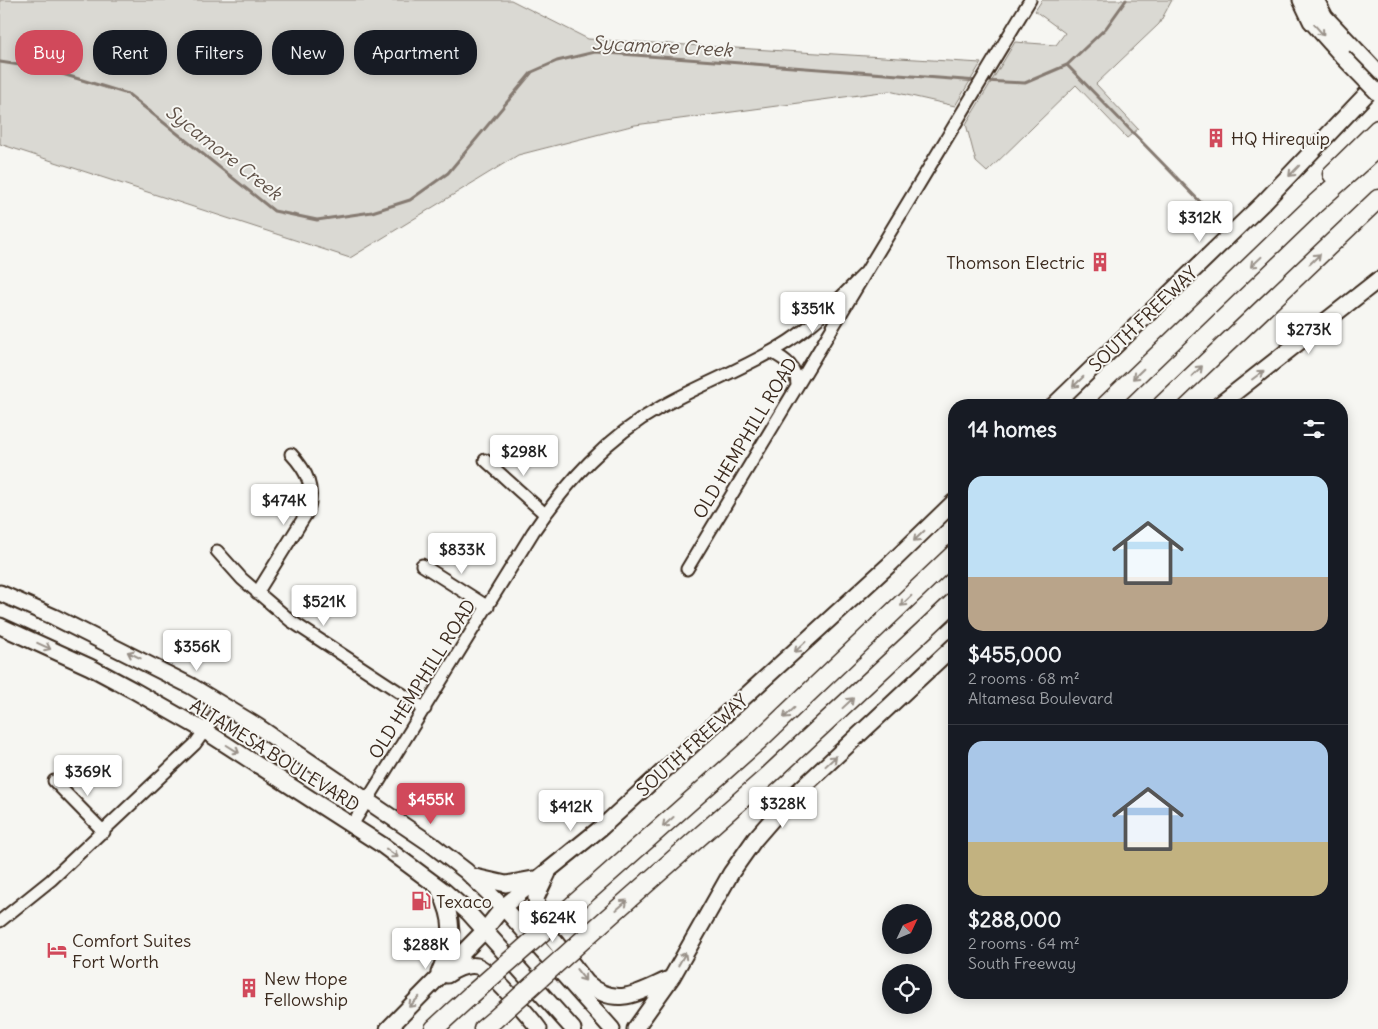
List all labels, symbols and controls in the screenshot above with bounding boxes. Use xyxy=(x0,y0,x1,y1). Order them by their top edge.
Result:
one-way arrow xyxy=(1313,24,1324,37)
chip: Buy xyxy=(15,30,83,75)
chip: Rent xyxy=(93,30,167,75)
chip: Filters xyxy=(177,30,262,75)
chip: New xyxy=(272,30,344,75)
chip: Apartment xyxy=(354,30,477,75)
water label: Sycamore Creek xyxy=(591,30,734,62)
water label: Sycamore Creek xyxy=(161,99,288,206)
building icon: HQ Hirequip xyxy=(1205,127,1227,149)
place label: HQ Hirequip xyxy=(1231,127,1330,150)
one-way arrow xyxy=(1288,164,1300,177)
pin: $312K xyxy=(1165,200,1235,243)
text: $312K xyxy=(1179,207,1221,227)
place label: Thomson Electric xyxy=(946,251,1085,274)
building icon: Thomson Electric xyxy=(1089,251,1111,273)
one-way arrow xyxy=(1308,254,1320,266)
one-way arrow xyxy=(1250,256,1262,268)
street label: SOUTH FREEWAY xyxy=(1084,261,1202,377)
pin: $351K xyxy=(778,292,848,334)
text: $351K xyxy=(791,298,835,318)
pin: $273K xyxy=(1274,312,1344,355)
text: $273K xyxy=(1287,319,1331,339)
street label: OLD HEMPHILL ROAD xyxy=(688,353,802,523)
one-way arrow xyxy=(1191,365,1203,377)
one-way arrow xyxy=(1132,368,1144,380)
one-way arrow xyxy=(1251,370,1264,381)
one-way arrow xyxy=(1071,376,1084,388)
icon: filters xyxy=(1300,415,1328,443)
text: 14 homes xyxy=(968,416,1057,443)
pin: $298K xyxy=(489,434,559,477)
text: $298K xyxy=(501,441,547,461)
pin: $474K xyxy=(249,484,319,526)
text: $474K xyxy=(262,490,306,510)
icon: home xyxy=(1103,508,1193,598)
one-way arrow xyxy=(912,530,925,542)
pin: $833K xyxy=(427,532,497,575)
text: $833K xyxy=(439,539,485,559)
pin: $521K xyxy=(289,584,359,627)
text: $521K xyxy=(302,591,346,611)
one-way arrow xyxy=(901,594,913,606)
street label: OLD HEMPHILL ROAD xyxy=(364,595,480,763)
pin: $356K xyxy=(162,630,232,672)
text: $356K xyxy=(174,636,220,656)
one-way arrow xyxy=(793,641,806,653)
text: $455,000 xyxy=(968,641,1062,668)
one-way arrow xyxy=(37,642,52,652)
one-way arrow xyxy=(126,650,141,660)
text: 2 rooms · 68 m² xyxy=(968,668,1080,688)
text: Altamesa Boulevard xyxy=(968,688,1113,708)
street label: SOUTH FREEWAY xyxy=(631,689,753,801)
street label: ALTAMESA BOULEVARD xyxy=(186,693,364,817)
one-way arrow xyxy=(841,697,854,709)
one-way arrow xyxy=(782,707,795,718)
one-way arrow xyxy=(226,744,240,754)
pin: $369K xyxy=(53,754,123,797)
one-way arrow xyxy=(824,755,837,767)
text: $369K xyxy=(65,761,111,781)
icon: home xyxy=(1103,774,1193,864)
pin: $455K xyxy=(396,782,466,825)
pin: $328K xyxy=(748,786,818,829)
text: $455K xyxy=(408,789,454,809)
pin: $412K xyxy=(536,790,606,832)
text: $328K xyxy=(760,793,806,813)
text: $412K xyxy=(550,796,592,816)
one-way arrow xyxy=(662,816,675,827)
one-way arrow xyxy=(385,848,399,858)
fuel station icon: Texaco xyxy=(410,890,432,912)
place label: Texaco xyxy=(436,890,492,913)
one-way arrow xyxy=(616,899,629,911)
pin: $624K xyxy=(518,900,588,943)
north arrow xyxy=(882,904,932,954)
map controls xyxy=(882,904,932,1014)
text: $288,000 xyxy=(968,906,1061,933)
text: $624K xyxy=(530,907,576,927)
pin: $288K xyxy=(391,928,461,970)
place label: Comfort Suites Fort Worth xyxy=(72,929,191,973)
text: 2 rooms · 64 m² xyxy=(968,933,1080,953)
text: $288K xyxy=(403,934,449,954)
hotel icon: Comfort Suites Fort Worth xyxy=(46,939,68,961)
one-way arrow xyxy=(677,952,687,967)
text: South Freeway xyxy=(968,953,1076,973)
button: locate xyxy=(882,964,932,1014)
place label: New Hope Fellowship xyxy=(264,967,348,1011)
one-way arrow xyxy=(575,968,586,981)
building icon: New Hope Fellowship xyxy=(238,977,260,999)
one-way arrow xyxy=(408,996,420,1009)

